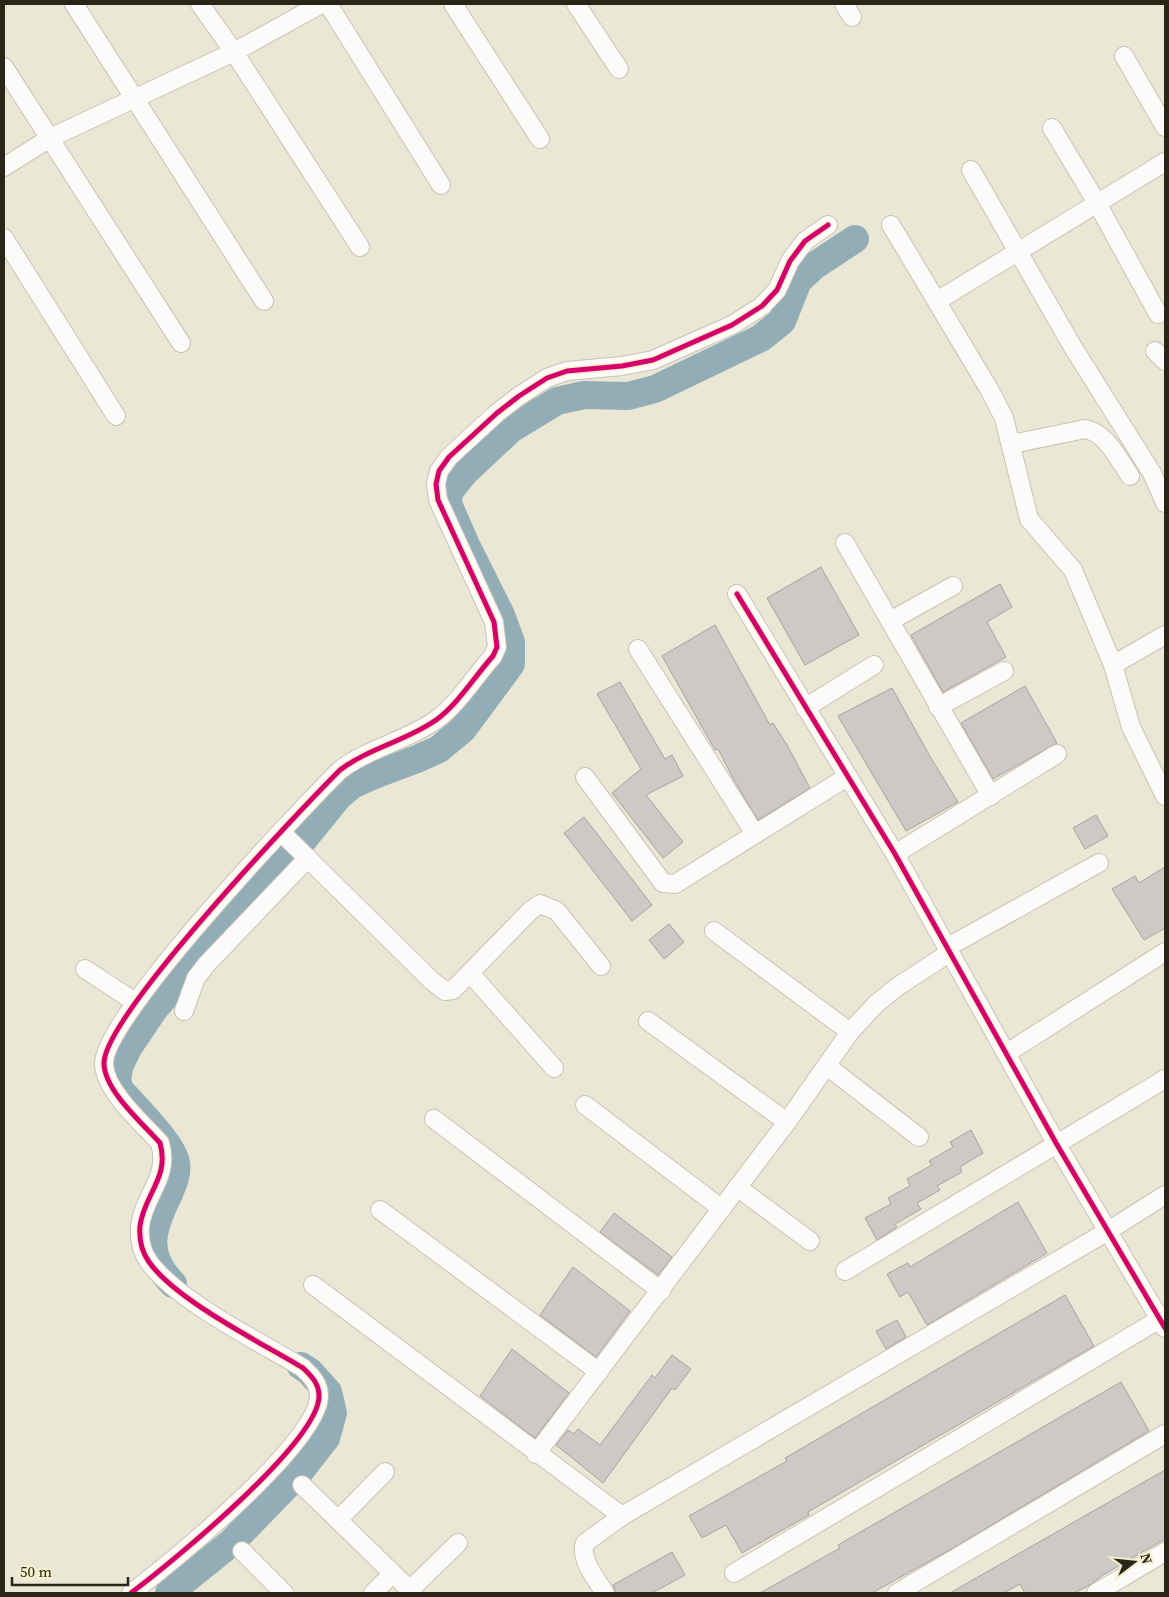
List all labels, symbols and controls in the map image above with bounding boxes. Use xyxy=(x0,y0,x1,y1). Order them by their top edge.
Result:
north arrow xyxy=(1109,1537,1159,1587)
text: N xyxy=(1135,1551,1158,1566)
scale bar xyxy=(12,1554,129,1586)
text: 50 m xyxy=(20,1561,52,1582)

